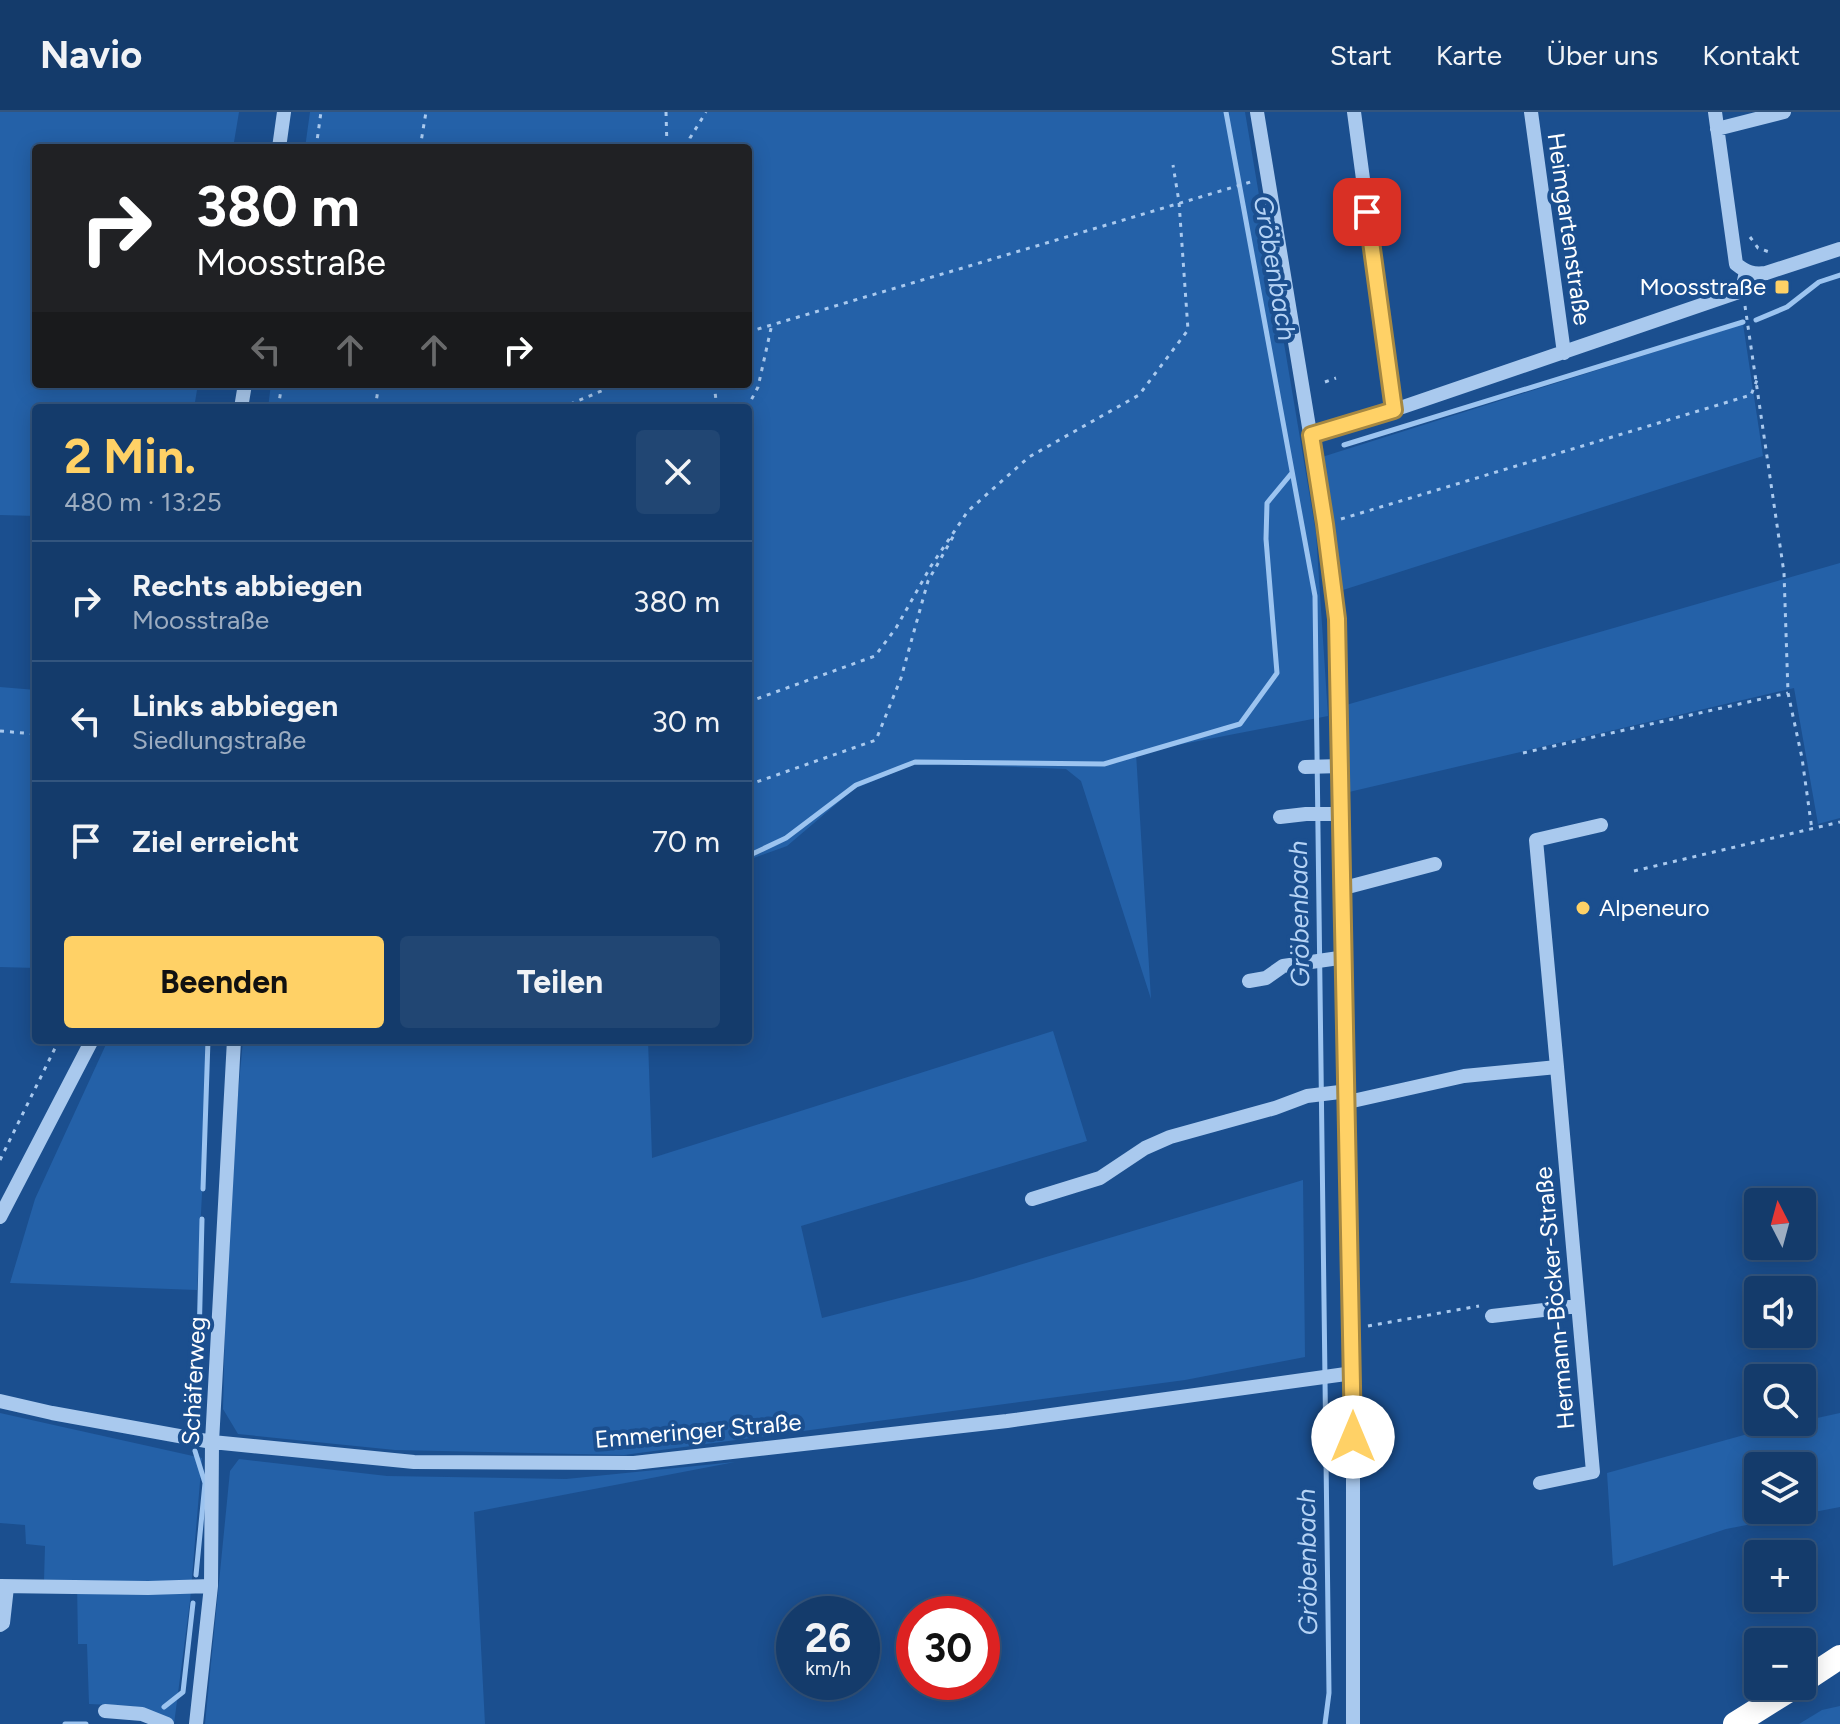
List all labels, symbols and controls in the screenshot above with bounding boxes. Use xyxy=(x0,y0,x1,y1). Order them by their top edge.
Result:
text: Navio xyxy=(40,32,142,78)
text: Start xyxy=(1330,38,1392,72)
text: Karte xyxy=(1436,38,1502,72)
text: Über uns xyxy=(1546,38,1658,72)
text: Kontakt xyxy=(1702,38,1800,72)
street label: Heimgartenstraße xyxy=(1542,131,1597,327)
text: 380 m xyxy=(196,173,360,240)
icon: right xyxy=(64,176,168,280)
pin xyxy=(1333,178,1401,246)
icon: arrive xyxy=(1345,190,1389,234)
water label: Gröbenbach xyxy=(1246,193,1304,343)
text: Moosstraße xyxy=(196,241,386,284)
place label: Moosstraße xyxy=(1639,272,1766,301)
marker: Moosstraße xyxy=(1773,278,1791,296)
icon: left xyxy=(244,328,288,372)
icon: ahead xyxy=(328,328,372,372)
icon: ahead xyxy=(412,328,456,372)
icon: right xyxy=(496,328,540,372)
text: 2 Min. xyxy=(64,427,196,485)
button: close xyxy=(636,430,720,514)
text: 480 m · 13:25 xyxy=(64,486,222,518)
text: Rechts abbiegen xyxy=(132,567,363,604)
icon: right xyxy=(64,579,108,623)
text: 380 m xyxy=(633,583,720,620)
text: Moosstraße xyxy=(132,604,269,636)
text: Links abbiegen xyxy=(132,687,338,724)
icon: left xyxy=(64,699,108,743)
text: 30 m xyxy=(652,703,720,740)
text: Siedlungstraße xyxy=(132,724,306,756)
icon: arrive xyxy=(64,819,108,863)
text: Ziel erreicht xyxy=(132,823,299,860)
text: 70 m xyxy=(652,823,720,860)
water label: Gröbenbach xyxy=(1282,840,1316,988)
place label: Alpeneuro xyxy=(1599,893,1710,922)
marker: Alpeneuro xyxy=(1574,899,1592,917)
button: Beenden xyxy=(64,936,384,1028)
button: Teilen xyxy=(400,936,720,1028)
street label: Hermann-Böcker-Straße xyxy=(1529,1165,1580,1431)
north arrow xyxy=(1744,1188,1816,1260)
map controls xyxy=(1744,1188,1816,1700)
button: sound xyxy=(1744,1276,1816,1348)
street label: Schäferweg xyxy=(176,1316,211,1446)
button: search xyxy=(1744,1364,1816,1436)
position arrow xyxy=(1311,1395,1395,1479)
street label: Emmeringer Straße xyxy=(593,1407,802,1454)
button: layers xyxy=(1744,1452,1816,1524)
water label: Gröbenbach xyxy=(1290,1488,1324,1636)
button: + xyxy=(1744,1540,1816,1612)
speed limit sign: 30 xyxy=(896,1596,1000,1700)
text: 26 xyxy=(805,1614,851,1662)
button: − xyxy=(1744,1628,1816,1700)
text: km/h xyxy=(805,1656,851,1680)

